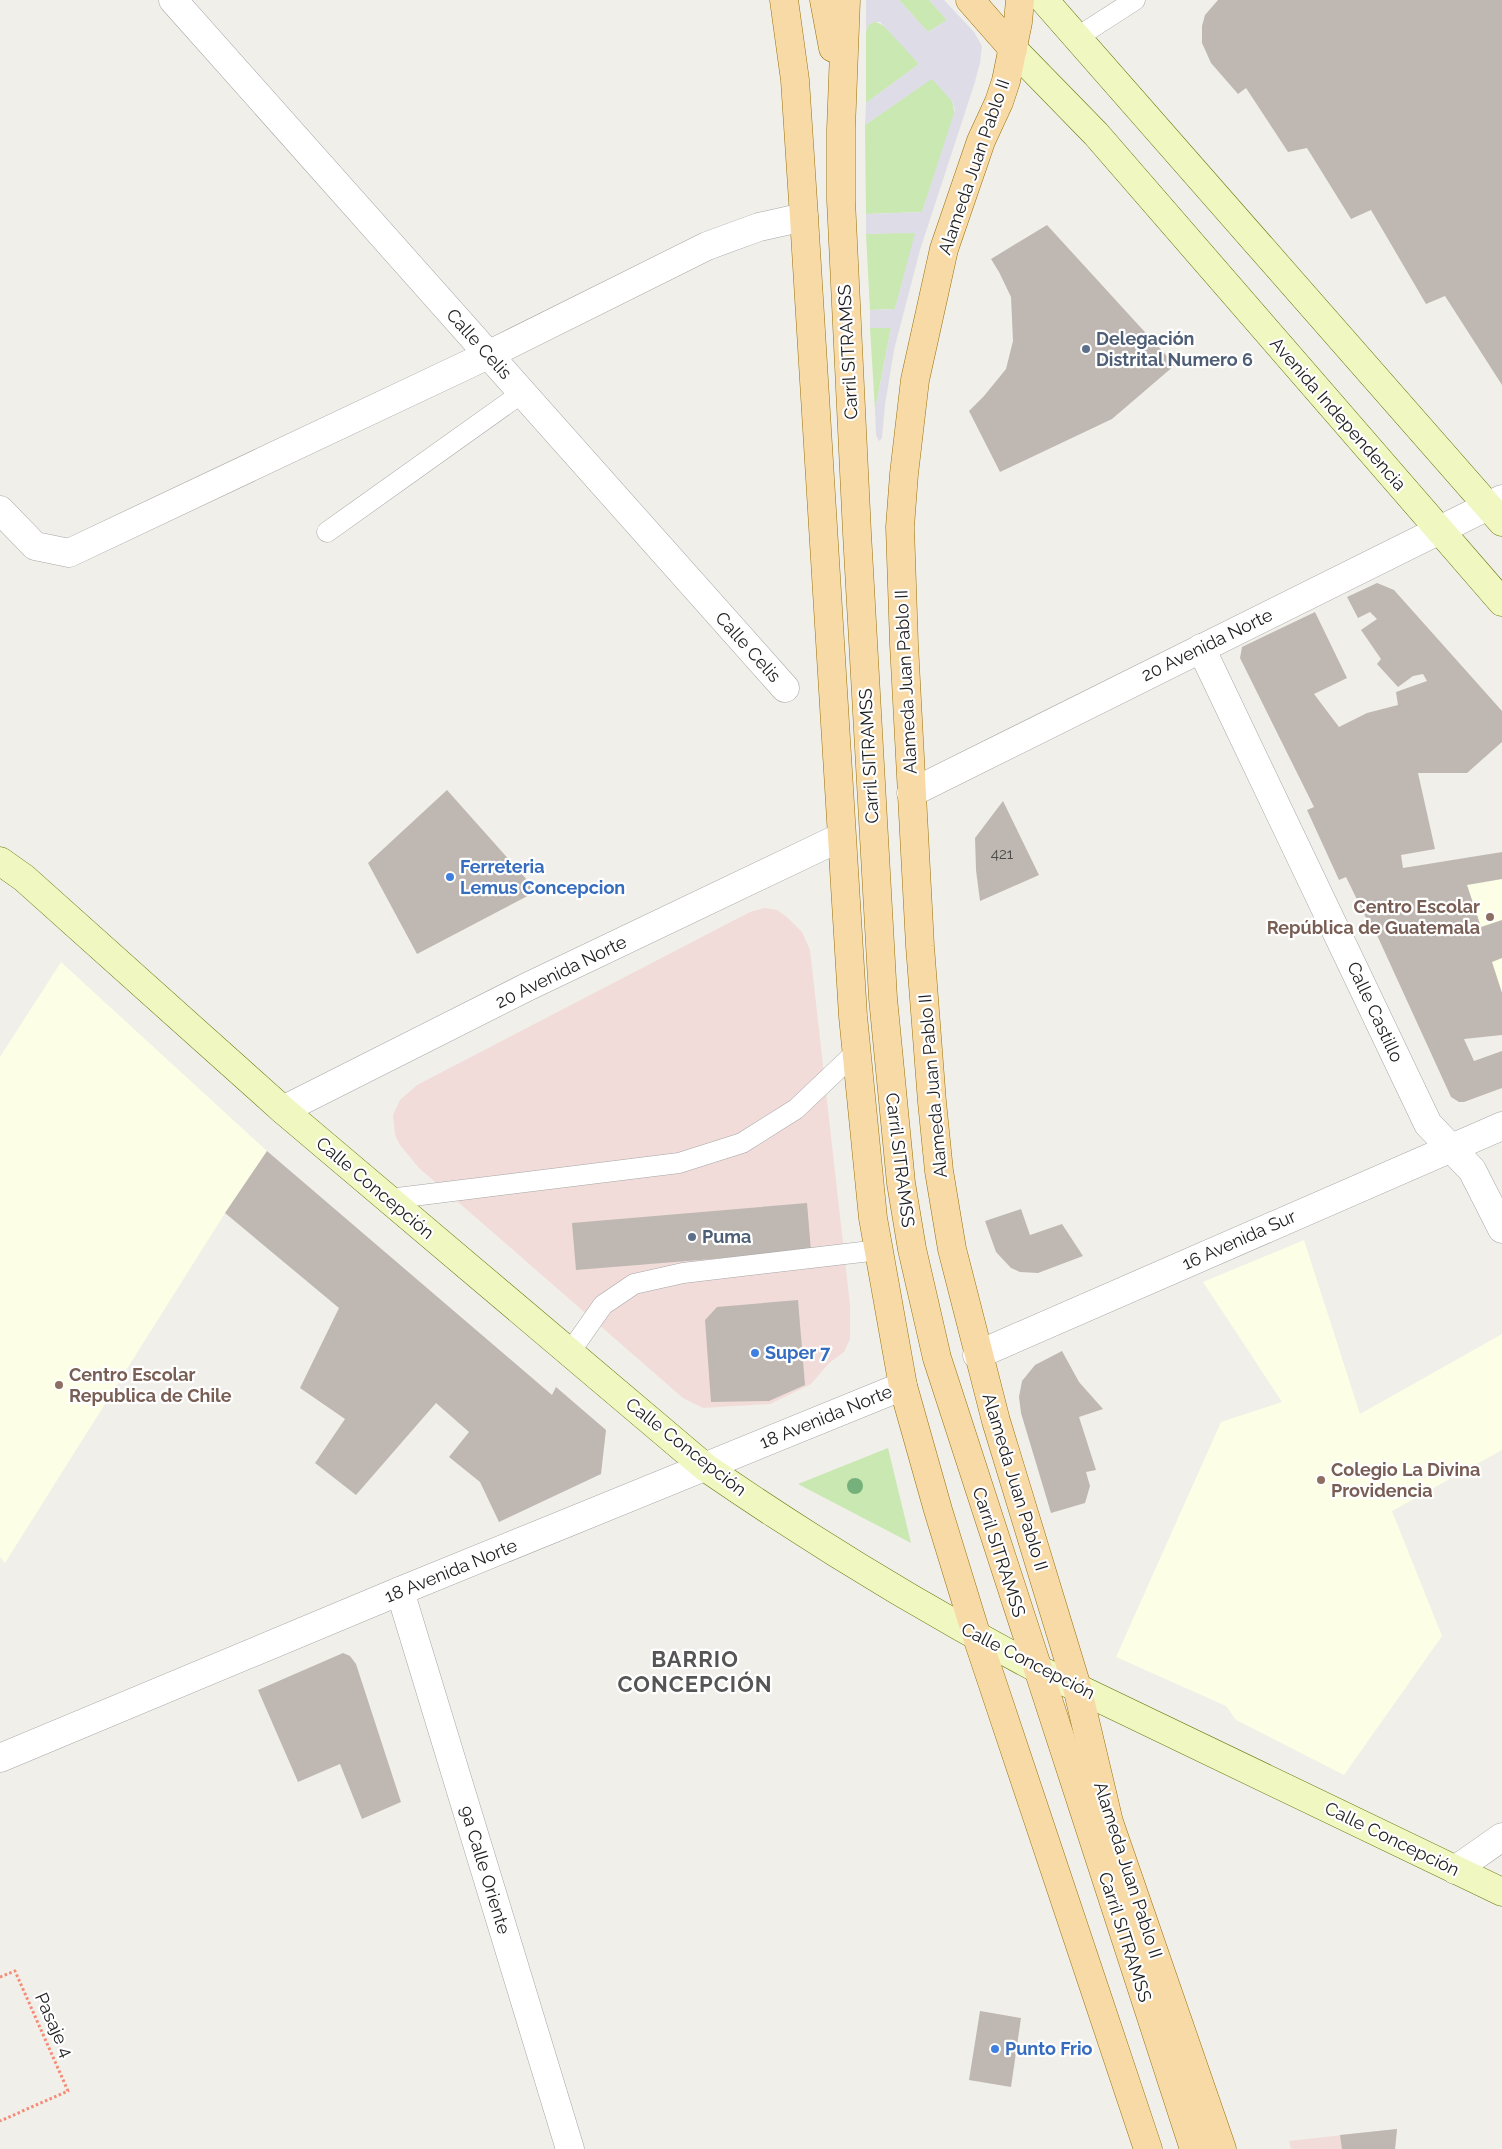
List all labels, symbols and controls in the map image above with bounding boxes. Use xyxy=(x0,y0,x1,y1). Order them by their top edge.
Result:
street label: Alameda Juan Pablo II xyxy=(934,76,1013,257)
street label: Carril SITRAMSS xyxy=(833,284,862,420)
street label: Calle Celis xyxy=(442,304,517,383)
place label: Delegación Distrital Numero 6 xyxy=(1096,328,1253,370)
street label: Avenida Independencia xyxy=(1266,333,1411,495)
marker: Delegación Distrital Numero 6 xyxy=(1080,343,1092,355)
street label: Alameda Juan Pablo II xyxy=(890,589,921,775)
street label: 20 Avenida Norte xyxy=(1138,604,1276,685)
street label: Calle Celis xyxy=(711,607,786,686)
street label: Carril SITRAMSS xyxy=(854,688,883,824)
house number: 421 xyxy=(991,845,1014,863)
place label: Ferreteria Lemus Concepcion xyxy=(460,856,625,898)
marker: Ferreteria Lemus Concepcion xyxy=(444,871,456,883)
place label: Centro Escolar República de Guatemala xyxy=(1267,896,1480,938)
marker: Centro Escolar República de Guatemala xyxy=(1484,911,1496,923)
street label: 20 Avenida Norte xyxy=(492,931,630,1012)
street label: Calle Castillo xyxy=(1343,958,1408,1066)
street label: Alameda Juan Pablo II xyxy=(914,993,951,1179)
street label: Carril SITRAMSS xyxy=(882,1091,919,1229)
street label: Calle Concepción xyxy=(312,1132,438,1243)
street label: 16 Avenida Sur xyxy=(1179,1205,1299,1274)
place label: Puma xyxy=(702,1226,751,1247)
marker: Puma xyxy=(686,1231,698,1243)
place label: Super 7 xyxy=(765,1342,831,1363)
marker: Super 7 xyxy=(749,1347,761,1359)
place label: Centro Escolar Republica de Chile xyxy=(69,1364,232,1406)
marker: Centro Escolar Republica de Chile xyxy=(53,1379,65,1391)
street label: 18 Avenida Norte xyxy=(756,1380,896,1453)
street label: Alameda Juan Pablo II xyxy=(978,1391,1052,1573)
street label: Calle Concepción xyxy=(622,1393,751,1500)
place label: Colegio La Divina Providencia xyxy=(1331,1459,1480,1501)
marker: Colegio La Divina Providencia xyxy=(1315,1474,1327,1486)
street label: Carril SITRAMSS xyxy=(969,1484,1030,1620)
street label: 18 Avenida Norte xyxy=(381,1534,521,1607)
street label: Calle Concepción xyxy=(958,1618,1099,1703)
district label: BARRIO CONCEPCIÓN xyxy=(617,1646,773,1697)
street label: Alameda Juan Pablo II xyxy=(1090,1779,1167,1961)
street label: Calle Concepción xyxy=(1321,1797,1463,1880)
street label: 9a Calle Oriente xyxy=(456,1803,515,1937)
street label: Carril SITRAMSS xyxy=(1095,1869,1156,2005)
street label: Pasaje 4 xyxy=(31,1989,78,2060)
place label: Punto Frio xyxy=(1005,2038,1093,2059)
marker: Punto Frio xyxy=(989,2043,1001,2055)

